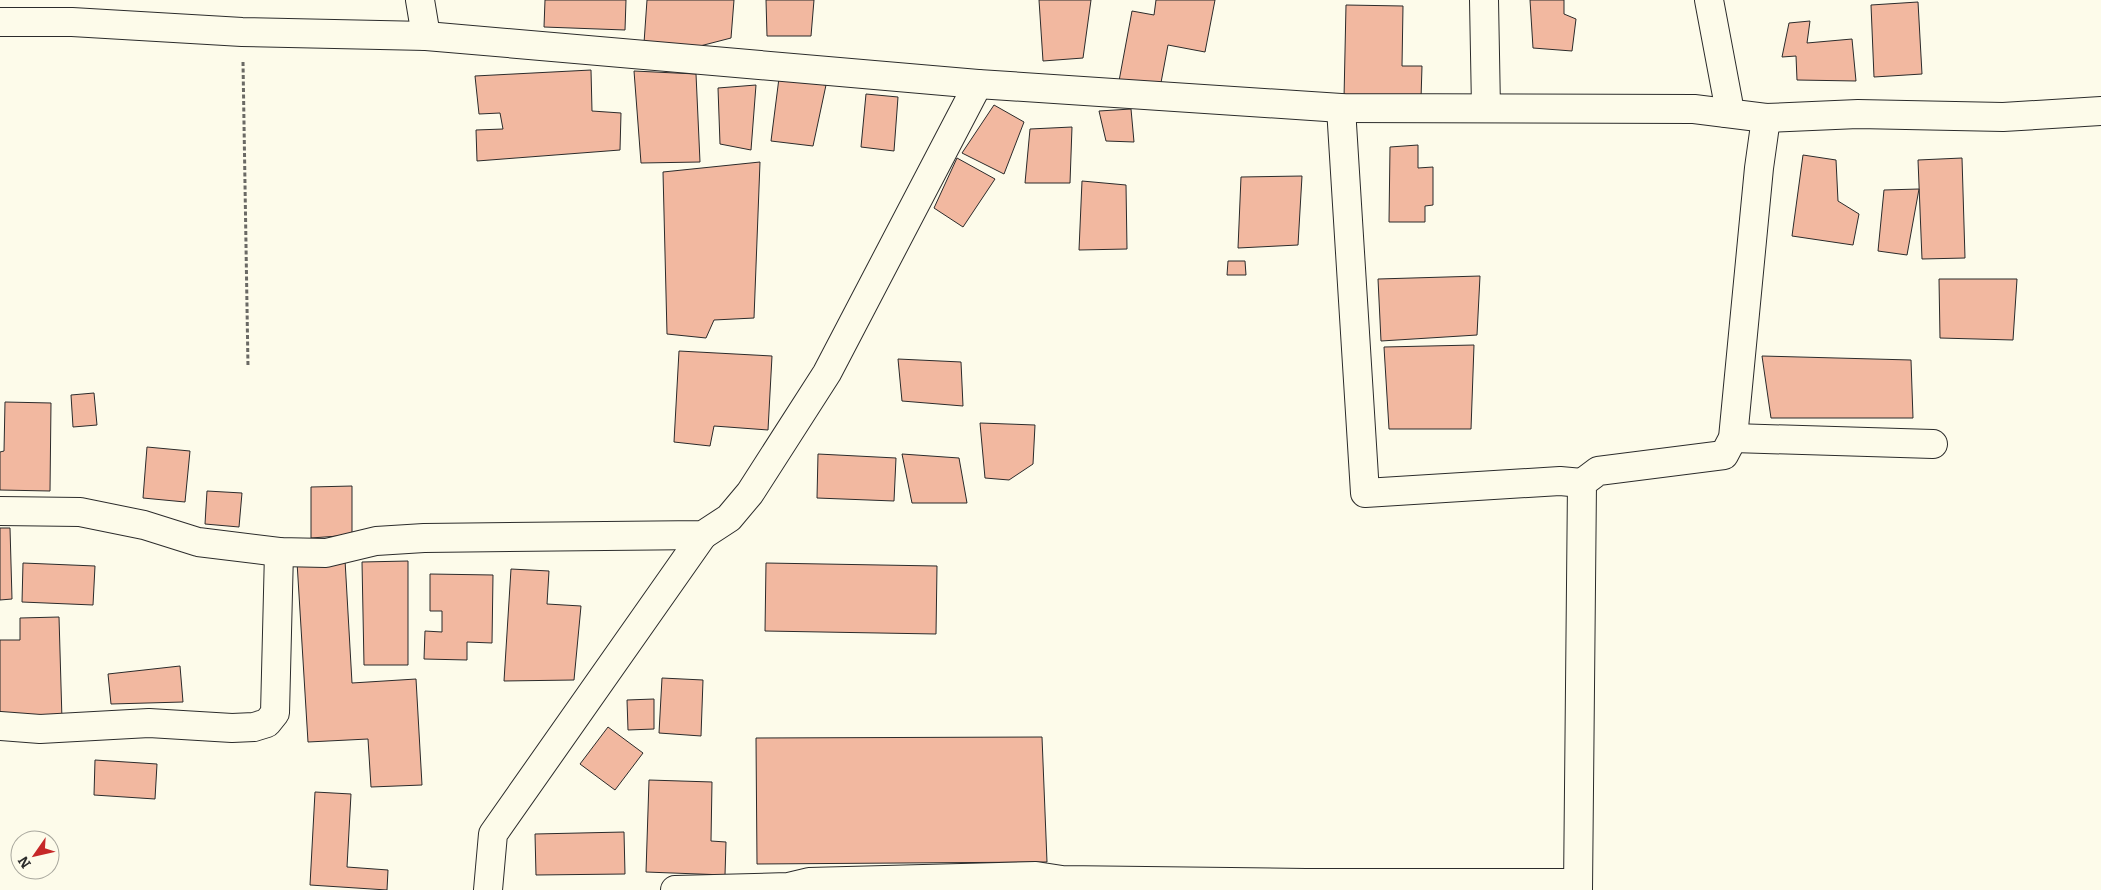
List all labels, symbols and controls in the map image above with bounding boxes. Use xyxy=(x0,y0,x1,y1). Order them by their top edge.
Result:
north arrow xyxy=(10,830,60,880)
text: N xyxy=(14,853,35,871)

